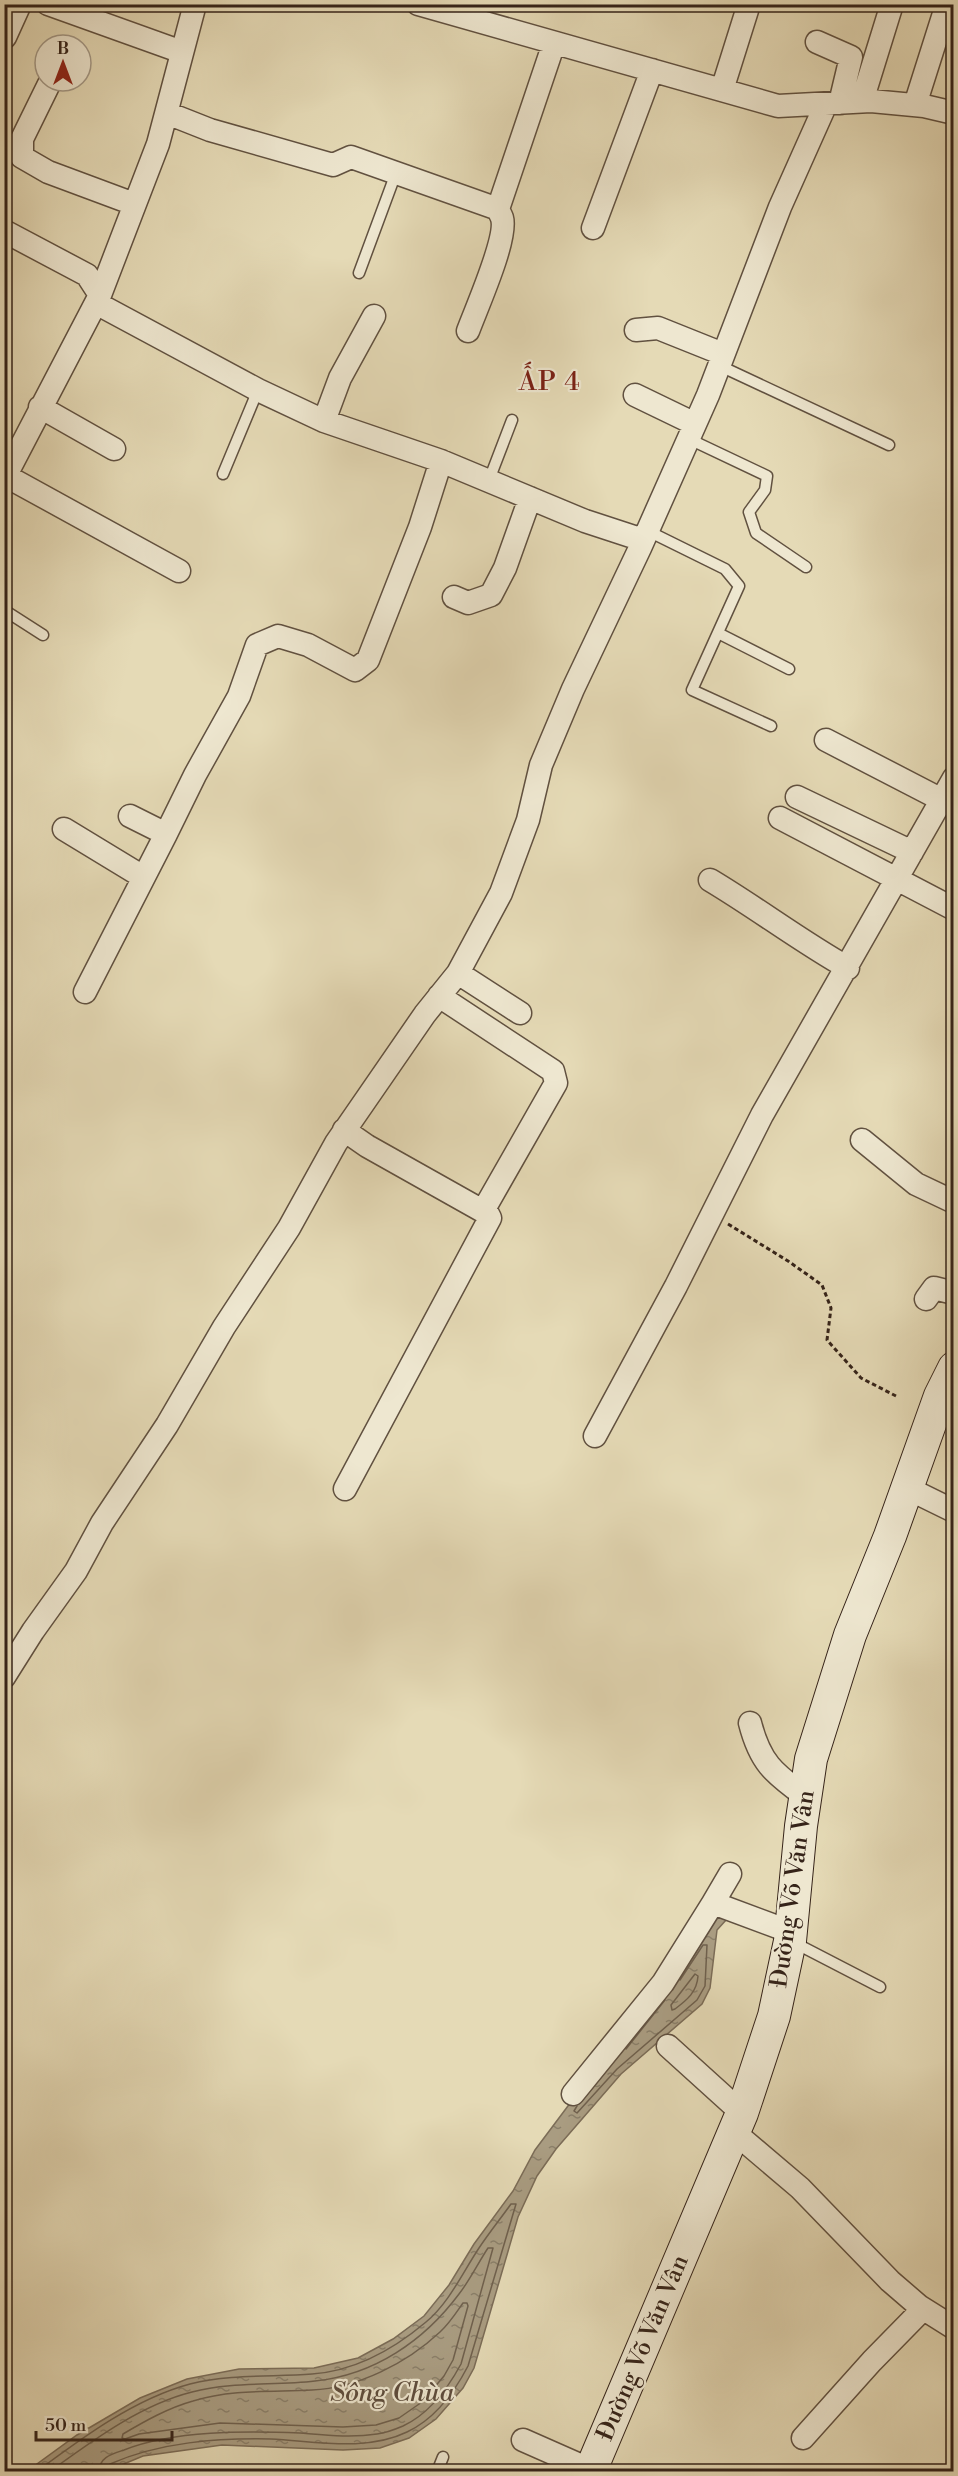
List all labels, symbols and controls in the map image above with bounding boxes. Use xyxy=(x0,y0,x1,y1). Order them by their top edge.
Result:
north arrow xyxy=(33,33,93,93)
text: B xyxy=(57,39,69,59)
district label: ẤP 4 xyxy=(518,361,581,398)
street label: Đường Võ Văn Vân xyxy=(764,1788,822,1990)
street label: Đường Võ Văn Vân xyxy=(590,2251,696,2445)
water label: Sông Chùa xyxy=(330,2377,454,2409)
scale bar xyxy=(36,2404,172,2442)
text: 50 m xyxy=(45,2414,87,2437)

